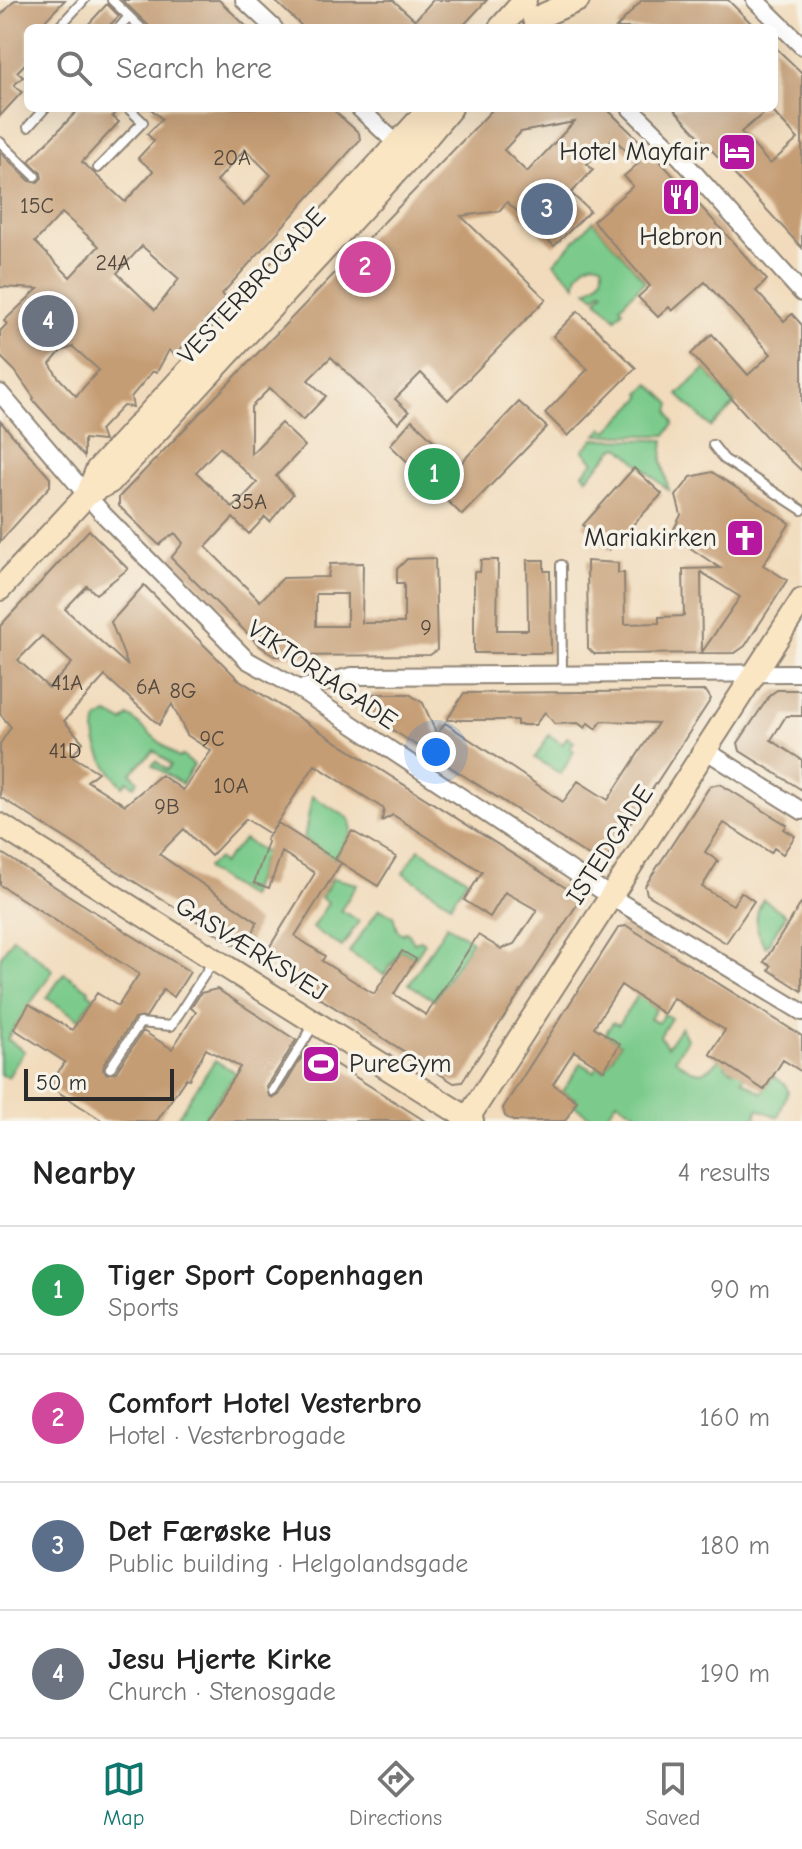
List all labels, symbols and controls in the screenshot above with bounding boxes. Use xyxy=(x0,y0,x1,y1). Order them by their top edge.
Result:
search box xyxy=(24,24,778,112)
icon: search xyxy=(52,46,96,90)
text: Search here xyxy=(116,51,272,86)
hotel icon: Hotel Mayfair xyxy=(716,131,758,173)
place label: Hotel Mayfair xyxy=(559,137,710,167)
house number: 20A xyxy=(213,145,251,171)
restaurant icon: Hebron xyxy=(660,176,702,218)
pin: 3 xyxy=(521,179,573,239)
house number: 15C xyxy=(20,193,54,219)
street label: VESTERBROGADE xyxy=(172,202,332,370)
place label: Hebron xyxy=(639,222,723,252)
pin: 2 xyxy=(339,237,391,297)
house number: 24A xyxy=(96,250,131,276)
pin: 4 xyxy=(22,291,74,351)
pin: 1 xyxy=(408,444,460,504)
house number: 35A xyxy=(231,489,267,515)
church icon: Mariakirken xyxy=(724,517,766,559)
place label: Mariakirken xyxy=(584,523,717,553)
street label: VIKTORIAGADE xyxy=(241,614,403,736)
house number: 9 xyxy=(420,615,432,641)
house number: 41A xyxy=(51,670,83,696)
house number: 6A xyxy=(136,674,161,700)
house number: 8G xyxy=(169,678,197,704)
house number: 9C xyxy=(199,726,225,752)
your location xyxy=(416,732,456,772)
house number: 41D xyxy=(48,738,82,764)
house number: 10A xyxy=(214,773,249,799)
street label: ISTEDGADE xyxy=(560,780,660,910)
house number: 9B xyxy=(154,794,180,820)
street label: GASVÆRKSVEJ xyxy=(170,890,332,1008)
sports icon: PureGym xyxy=(300,1043,342,1085)
place label: PureGym xyxy=(349,1049,451,1079)
scale bar xyxy=(24,1065,174,1101)
text: 50 m xyxy=(36,1070,87,1096)
text: Nearby xyxy=(32,1153,135,1193)
text: 4 results xyxy=(678,1158,770,1188)
text: Tiger Sport Copenhagen xyxy=(108,1258,424,1293)
text: 1 xyxy=(53,1275,63,1305)
text: 90 m xyxy=(710,1275,770,1305)
text: Sports xyxy=(108,1293,179,1323)
text: Comfort Hotel Vesterbro xyxy=(108,1386,422,1421)
text: 2 xyxy=(52,1403,64,1433)
text: 160 m xyxy=(700,1403,770,1433)
text: Hotel · Vesterbrogade xyxy=(108,1421,345,1451)
text: Det Færøske Hus xyxy=(108,1514,331,1549)
text: 3 xyxy=(52,1531,64,1561)
text: 180 m xyxy=(700,1531,770,1561)
text: Public building · Helgolandsgade xyxy=(108,1549,468,1579)
text: Jesu Hjerte Kirke xyxy=(108,1642,332,1677)
text: 4 xyxy=(52,1659,64,1689)
text: 190 m xyxy=(700,1659,770,1689)
text: Church · Stenosgade xyxy=(108,1677,336,1707)
tab: Map xyxy=(102,1757,146,1831)
tab: Directions xyxy=(349,1757,442,1831)
tab: Saved xyxy=(645,1757,700,1831)

